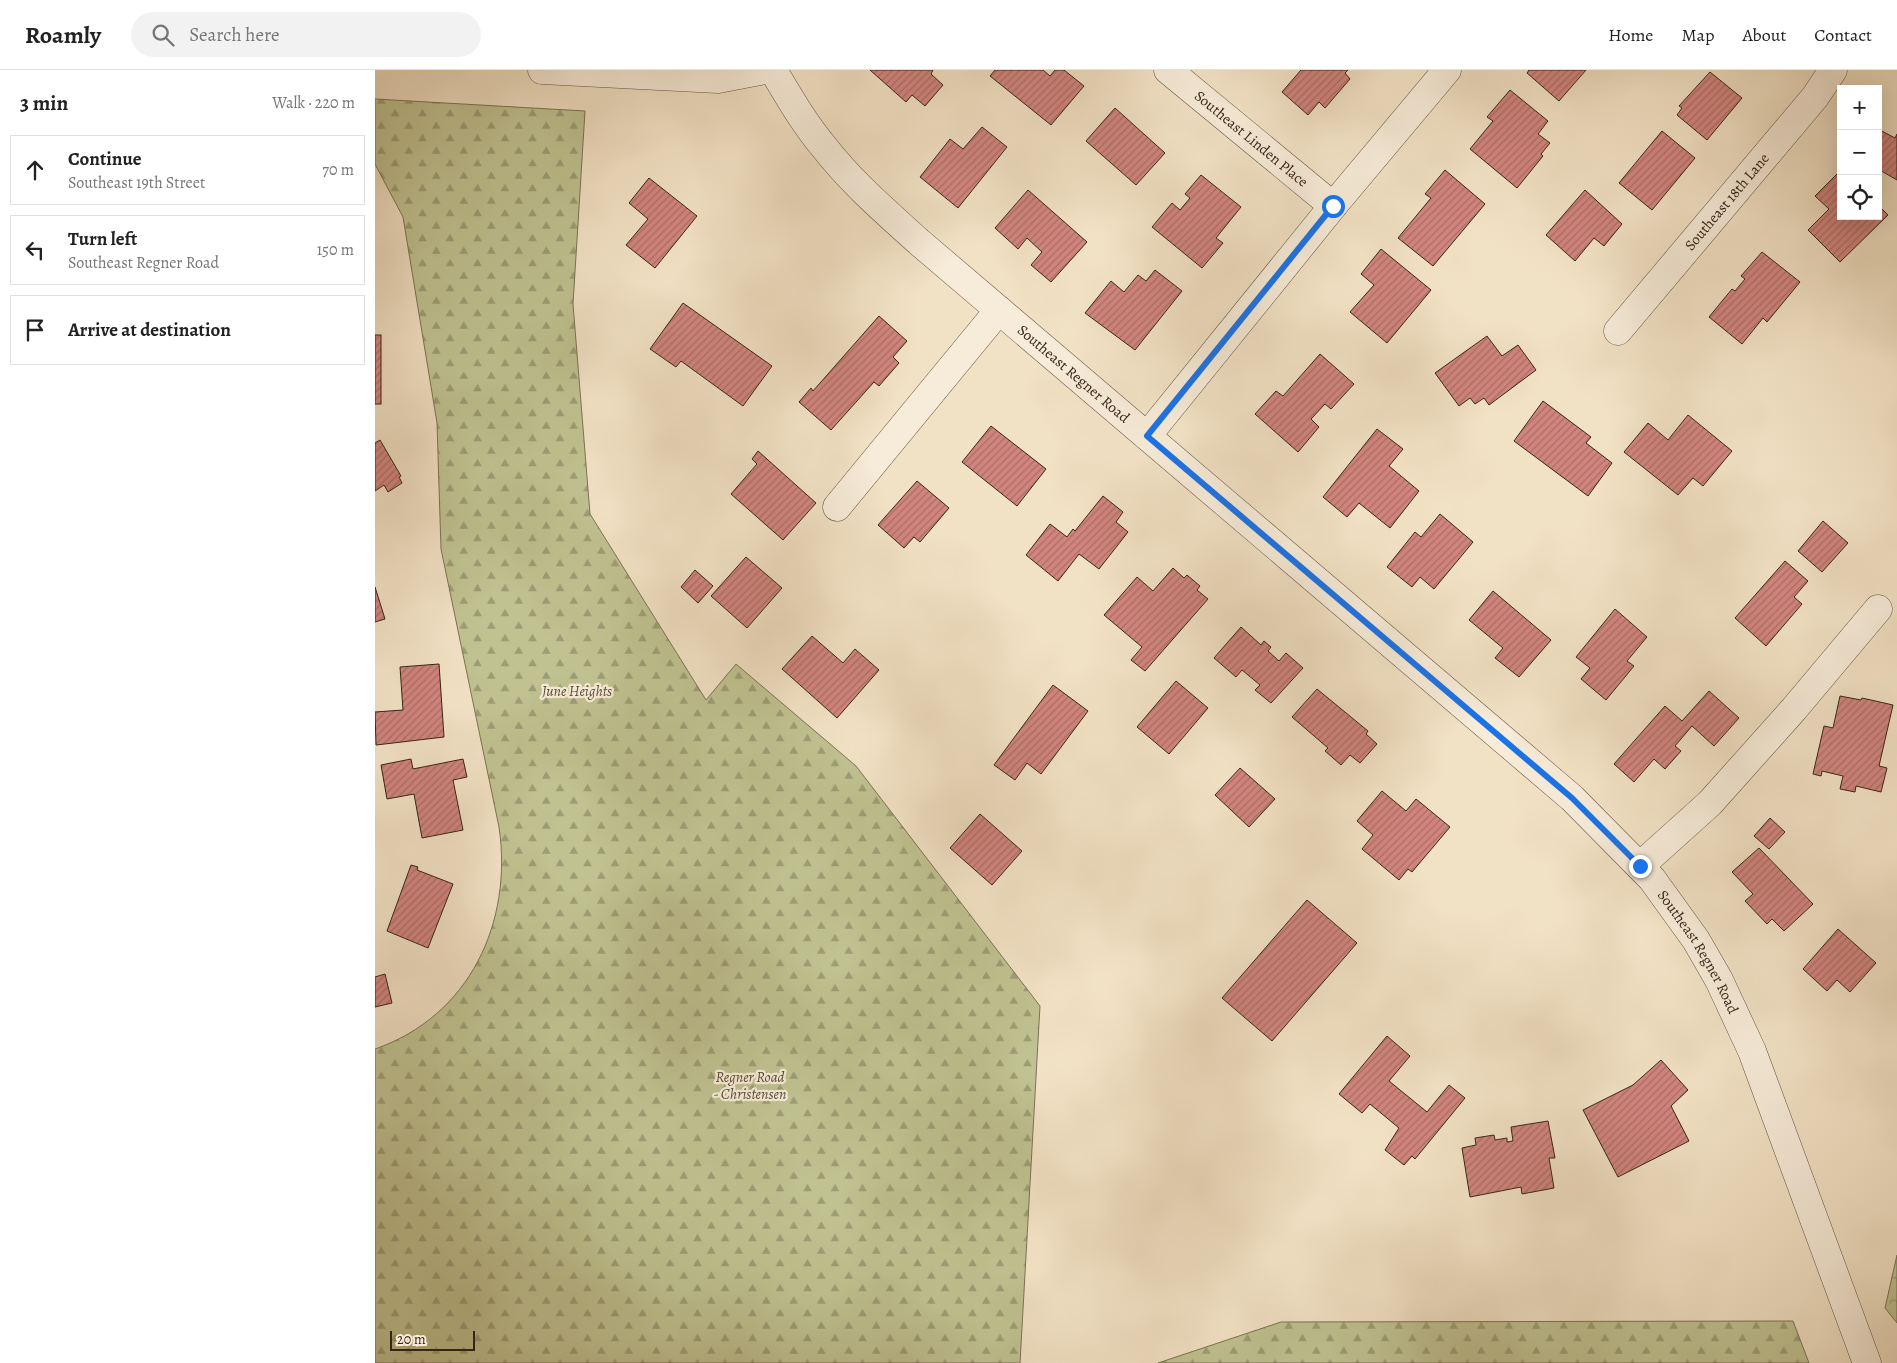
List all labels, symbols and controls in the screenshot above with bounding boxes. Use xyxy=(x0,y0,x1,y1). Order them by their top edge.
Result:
search box xyxy=(131,12,481,57)
text: Roamly xyxy=(25,19,101,51)
icon: search xyxy=(149,21,177,49)
text: Search here xyxy=(189,22,280,48)
text: Home xyxy=(1608,23,1653,47)
text: Map xyxy=(1681,23,1714,47)
text: About xyxy=(1742,23,1786,47)
text: Contact xyxy=(1814,23,1872,47)
map controls xyxy=(1837,85,1882,220)
button: + xyxy=(1837,85,1882,130)
street label: Southeast Linden Place xyxy=(1190,86,1313,192)
text: 3 min xyxy=(20,89,68,117)
text: Walk · 220 m xyxy=(272,92,355,114)
button: − xyxy=(1837,130,1882,175)
text: Continue xyxy=(68,146,142,172)
street label: Southeast 18th Lane xyxy=(1680,148,1774,255)
icon: ahead xyxy=(21,156,49,184)
text: 70 m xyxy=(322,159,354,181)
text: Southeast 19th Street xyxy=(68,172,205,194)
button: locate xyxy=(1837,175,1882,220)
route start xyxy=(1322,195,1345,218)
text: Turn left xyxy=(68,226,137,252)
icon: left xyxy=(21,236,49,264)
text: 150 m xyxy=(317,239,354,261)
text: Southeast Regner Road xyxy=(68,252,219,274)
icon: arrive xyxy=(21,316,49,344)
text: Arrive at destination xyxy=(68,317,231,343)
street label: Southeast Regner Road xyxy=(1013,320,1135,428)
park label: June Heights xyxy=(541,681,612,701)
route end xyxy=(1629,855,1652,878)
street label: Southeast Regner Road xyxy=(1653,886,1744,1018)
park label: Regner Road - Christensen xyxy=(714,1067,786,1104)
scale bar xyxy=(390,1328,475,1351)
text: 20 m xyxy=(397,1330,426,1349)

